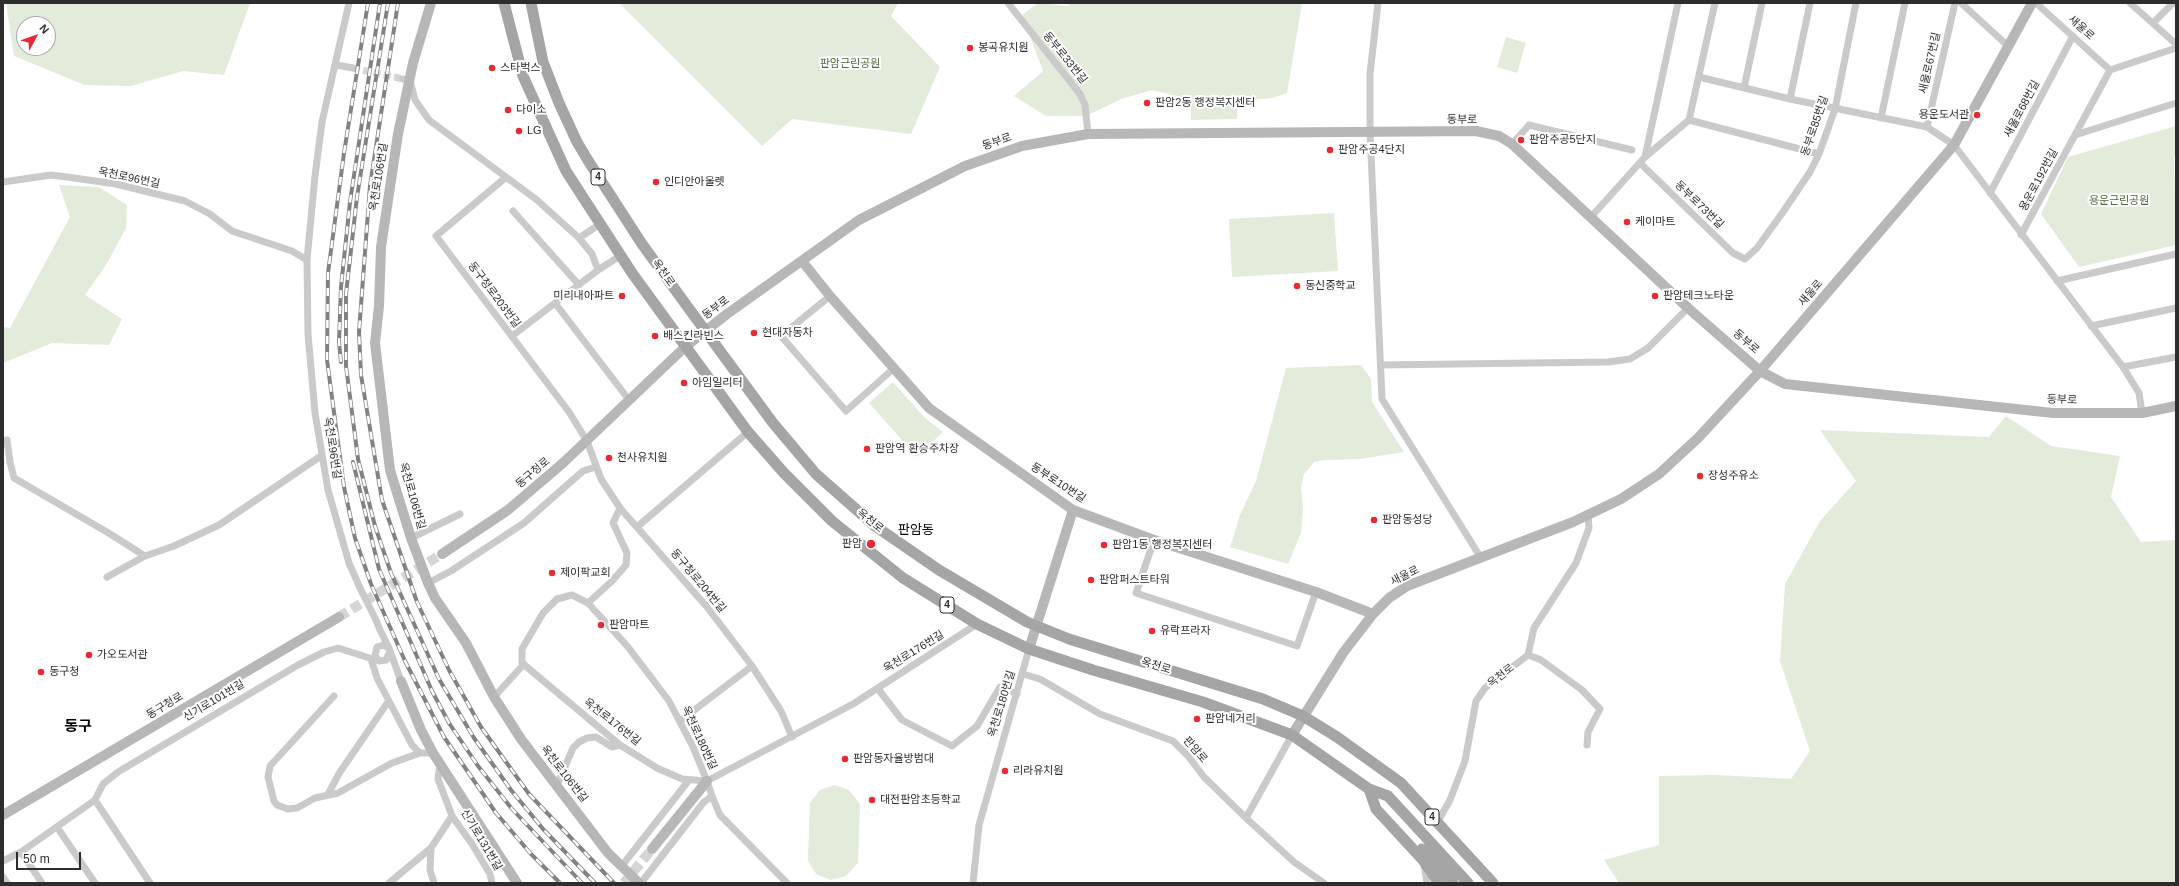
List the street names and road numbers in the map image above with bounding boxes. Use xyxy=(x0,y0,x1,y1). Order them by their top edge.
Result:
street label: 새울로 xyxy=(2065,13,2097,43)
street label: 동부로33번길 xyxy=(1040,29,1090,87)
street label: 새울로67번길 xyxy=(1917,31,1943,95)
street label: 새울로68번길 xyxy=(2001,78,2043,140)
street label: 동부로85번길 xyxy=(1799,94,1831,158)
street label: 동부로 xyxy=(1447,113,1477,127)
street label: 동부로 xyxy=(980,131,1014,153)
street label: 옥천로106번길 xyxy=(367,142,391,212)
street label: 용운로192번길 xyxy=(2017,146,2061,214)
street label: 옥천로96번길 xyxy=(97,165,161,191)
road number: 4 xyxy=(591,169,605,185)
street label: 동부로73번길 xyxy=(1672,178,1726,232)
street label: 옥천로 xyxy=(649,257,677,289)
street label: 동구청로203번길 xyxy=(465,259,523,331)
street label: 새울로 xyxy=(1796,277,1826,309)
street label: 동부로 xyxy=(700,294,732,322)
street label: 동부로 xyxy=(1730,327,1762,357)
street label: 동부로 xyxy=(2047,393,2077,407)
street label: 옥천로96번길 xyxy=(321,416,343,480)
street label: 동구청로 xyxy=(513,455,553,491)
street label: 동부로10번길 xyxy=(1028,460,1088,506)
street label: 옥천로106번길 xyxy=(396,461,428,531)
street label: 옥천로 xyxy=(854,506,886,536)
street label: 동구청로204번길 xyxy=(668,546,728,616)
street label: 새울로 xyxy=(1388,563,1422,589)
road number: 4 xyxy=(940,597,954,613)
street label: 옥천로176번길 xyxy=(881,628,947,676)
street label: 옥천로 xyxy=(1140,655,1172,677)
street label: 옥천로 xyxy=(1485,661,1517,691)
street label: 옥천로180번길 xyxy=(986,669,1018,739)
street label: 신기로101번길 xyxy=(181,678,247,724)
street label: 동구청로 xyxy=(144,690,186,722)
street label: 옥천로176번길 xyxy=(581,696,643,748)
street label: 옥천로180번길 xyxy=(678,704,720,772)
street label: 판암로 xyxy=(1180,734,1210,766)
street label: 옥천로106번길 xyxy=(538,743,590,805)
street label: 신기로131번길 xyxy=(458,807,504,873)
road number: 4 xyxy=(1425,809,1439,825)

